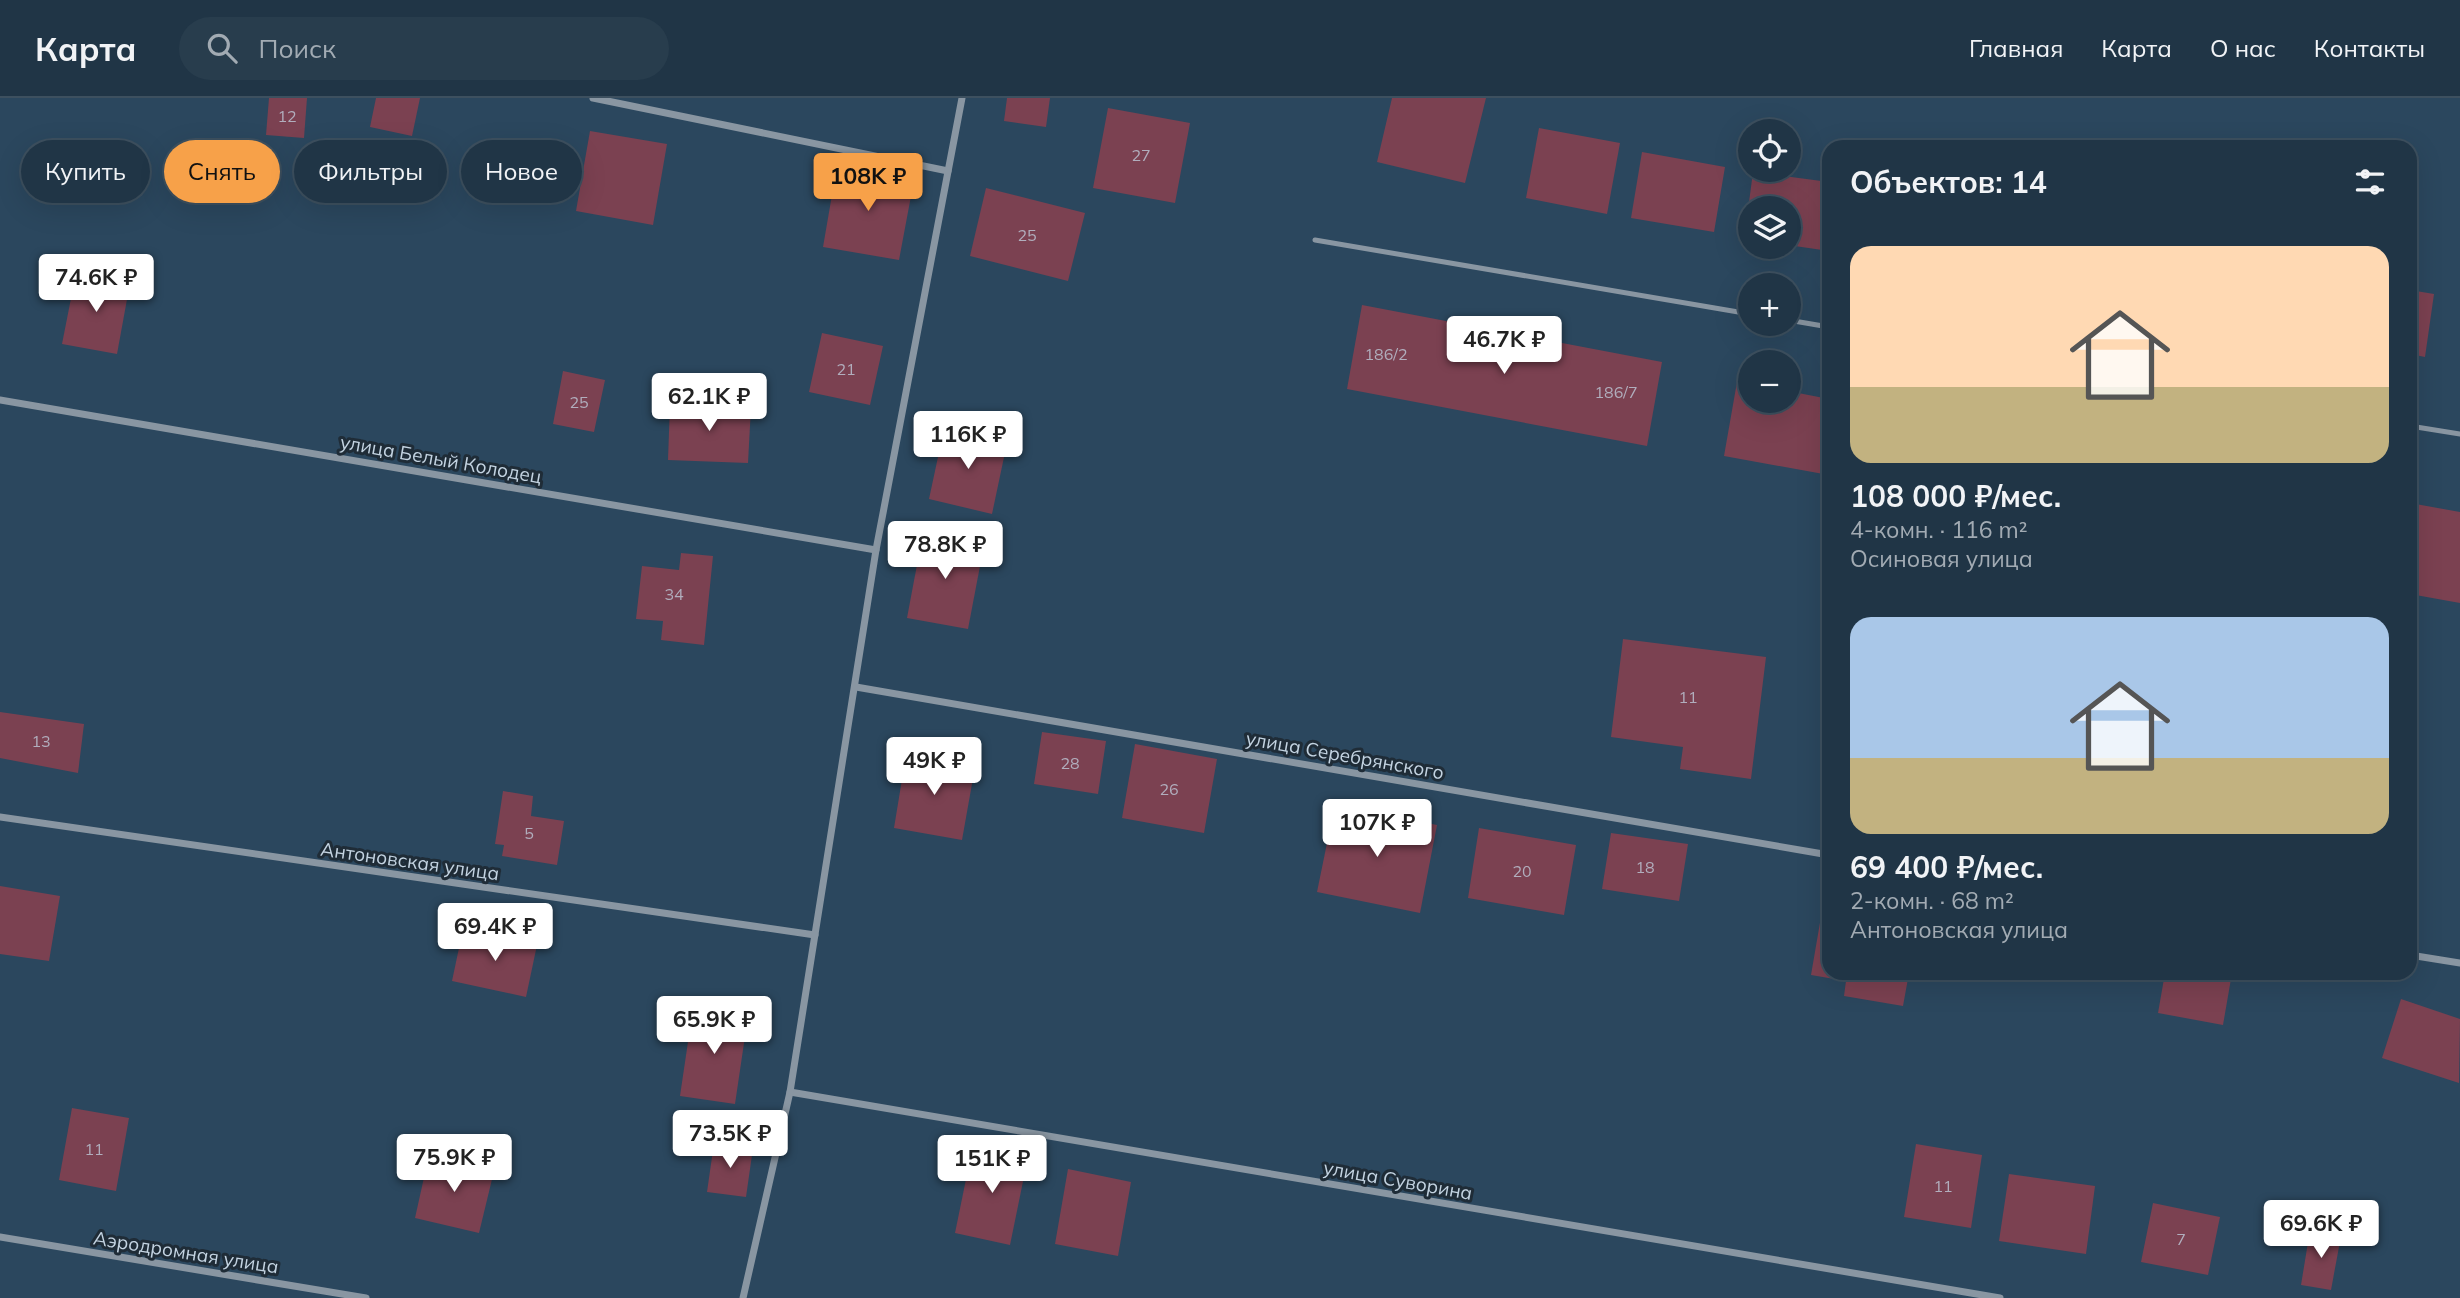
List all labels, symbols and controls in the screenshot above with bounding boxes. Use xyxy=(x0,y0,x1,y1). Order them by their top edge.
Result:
search box xyxy=(179,17,669,80)
text: Карта xyxy=(35,28,137,69)
icon: search xyxy=(203,29,241,67)
text: Поиск xyxy=(259,32,336,65)
text: Главная xyxy=(1969,33,2063,63)
text: Карта xyxy=(2101,33,2172,63)
text: О нас xyxy=(2210,33,2276,63)
text: Контакты xyxy=(2314,33,2425,63)
house number: 12 xyxy=(277,106,297,126)
map controls xyxy=(1738,119,1801,413)
button: locate xyxy=(1738,119,1801,182)
chip: Купить xyxy=(21,140,150,203)
chip: Снять xyxy=(164,140,280,203)
chip: Фильтры xyxy=(294,140,447,203)
chip: Новое xyxy=(461,140,582,203)
house number: 27 xyxy=(1131,145,1151,165)
pin: 108K ₽ xyxy=(811,153,925,213)
text: 108K ₽ xyxy=(830,161,906,190)
text: Объектов: 14 xyxy=(1850,163,2047,201)
icon: filters xyxy=(2351,163,2389,201)
button: layers xyxy=(1738,196,1801,259)
house number: 25 xyxy=(1017,225,1037,245)
pin: 74.6K ₽ xyxy=(31,254,161,314)
text: 74.6K ₽ xyxy=(55,262,137,291)
button: + xyxy=(1738,273,1801,336)
icon: home xyxy=(2057,292,2183,418)
pin: 46.7K ₽ xyxy=(1439,316,1569,376)
text: 46.7K ₽ xyxy=(1463,324,1545,353)
house number: 186/2 xyxy=(1365,344,1407,364)
button: − xyxy=(1738,350,1801,413)
house number: 21 xyxy=(836,359,856,379)
pin: 62.1K ₽ xyxy=(644,374,774,433)
text: 62.1K ₽ xyxy=(668,381,750,410)
house number: 186/7 xyxy=(1595,382,1637,402)
house number: 25 xyxy=(569,392,589,412)
pin: 116K ₽ xyxy=(911,412,1025,471)
text: 116K ₽ xyxy=(930,419,1006,448)
street label: улица Белый Колодец xyxy=(338,429,544,489)
text: 108 000 ₽/мес. xyxy=(1850,477,2061,515)
text: 4-комн. · 116 m² xyxy=(1850,515,2028,544)
pin: 78.8K ₽ xyxy=(880,522,1010,581)
text: 78.8K ₽ xyxy=(904,529,986,558)
text: Осиновая улица xyxy=(1850,544,2033,573)
house number: 34 xyxy=(664,584,684,604)
icon: home xyxy=(2057,663,2183,789)
house number: 11 xyxy=(1678,687,1698,707)
street label: улица Серебрянского xyxy=(1244,726,1446,784)
house number: 13 xyxy=(31,731,51,751)
pin: 49K ₽ xyxy=(885,738,983,797)
text: 49K ₽ xyxy=(902,745,966,774)
house number: 28 xyxy=(1060,753,1080,773)
house number: 26 xyxy=(1159,779,1179,799)
pin: 107K ₽ xyxy=(1320,800,1434,859)
text: 107K ₽ xyxy=(1339,807,1415,836)
house number: 5 xyxy=(524,823,534,843)
street label: Антоновская улица xyxy=(319,837,501,885)
text: 69 400 ₽/мес. xyxy=(1850,848,2043,886)
house number: 18 xyxy=(1635,857,1655,877)
house number: 20 xyxy=(1512,861,1532,881)
text: 2-комн. · 68 m² xyxy=(1850,886,2014,915)
pin: 69.4K ₽ xyxy=(430,904,560,963)
text: 69.4K ₽ xyxy=(454,911,536,940)
text: Антоновская улица xyxy=(1850,915,2068,944)
pin: 65.9K ₽ xyxy=(649,996,779,1056)
text: 65.9K ₽ xyxy=(673,1004,755,1033)
pin: 73.5K ₽ xyxy=(665,1110,795,1170)
text: 73.5K ₽ xyxy=(689,1118,771,1147)
pin: 75.9K ₽ xyxy=(389,1134,519,1194)
pin: 151K ₽ xyxy=(935,1136,1049,1195)
house number: 11 xyxy=(84,1139,104,1159)
text: 75.9K ₽ xyxy=(413,1142,495,1171)
text: 151K ₽ xyxy=(954,1143,1030,1172)
street label: улица Суворина xyxy=(1322,1155,1474,1205)
house number: 11 xyxy=(1933,1176,1953,1196)
pin: 69.6K ₽ xyxy=(2256,1200,2386,1260)
text: 69.6K ₽ xyxy=(2280,1208,2362,1237)
street label: Аэродромная улица xyxy=(92,1226,280,1278)
house number: 7 xyxy=(2176,1229,2186,1249)

